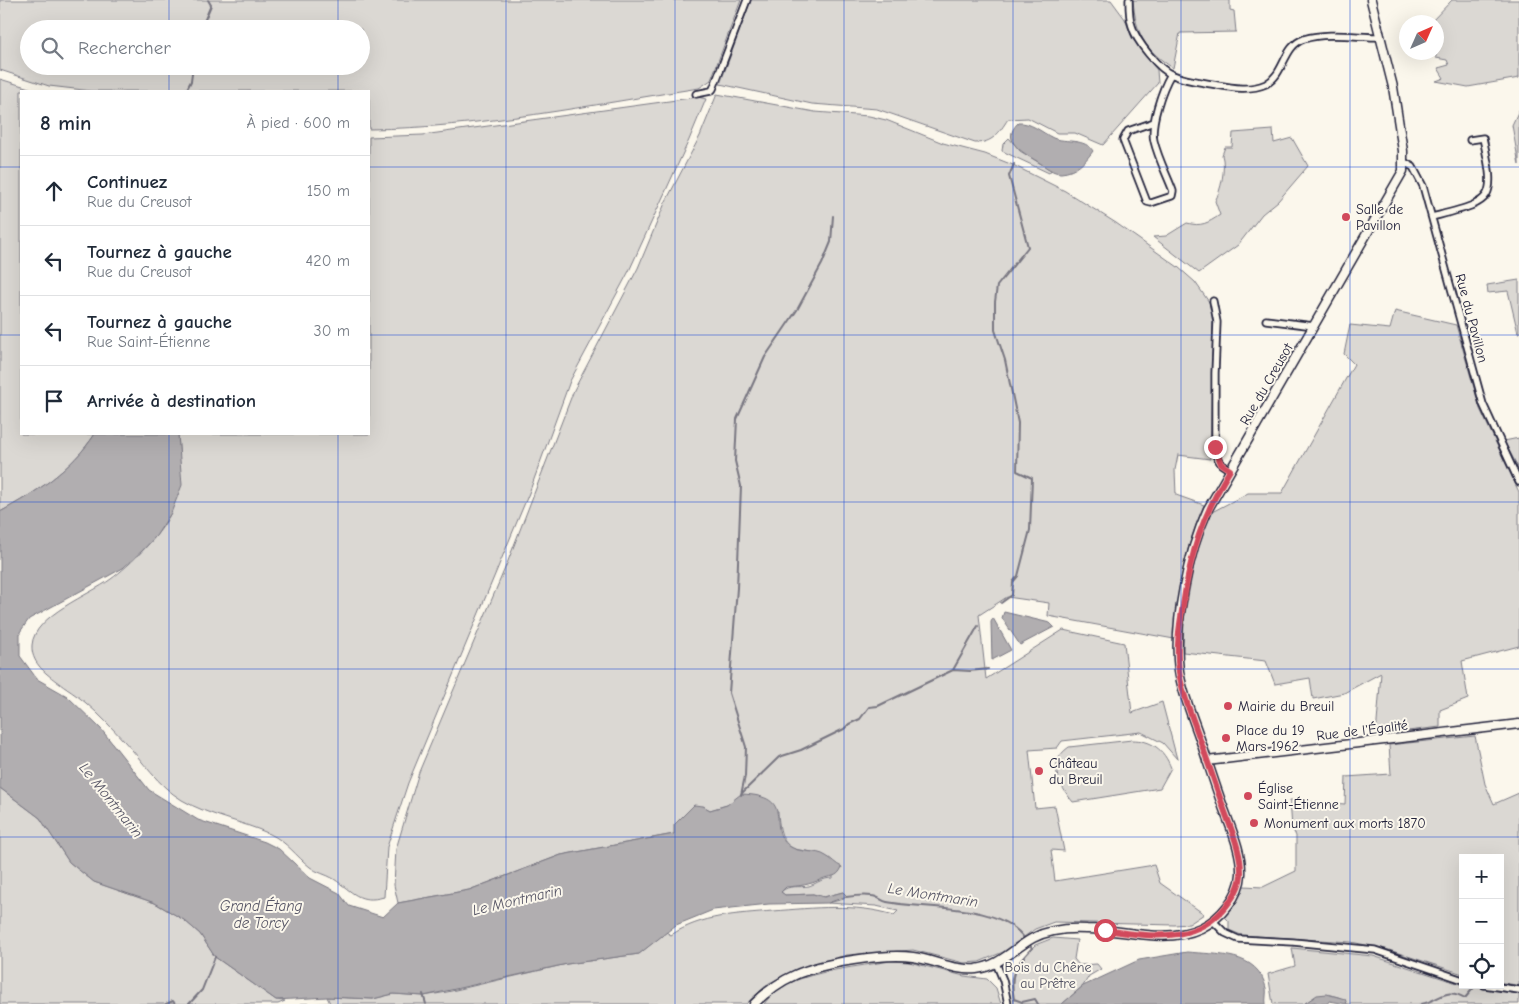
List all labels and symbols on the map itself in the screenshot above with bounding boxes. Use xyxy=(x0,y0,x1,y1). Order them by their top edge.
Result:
north arrow xyxy=(1399,15,1444,60)
place label: Salle de Pavillon xyxy=(1356,201,1403,234)
marker: Salle de Pavillon xyxy=(1340,211,1352,223)
street label: Rue du Pavillon xyxy=(1452,272,1492,364)
street label: Rue du Creusot xyxy=(1236,339,1297,428)
route end xyxy=(1204,436,1227,459)
place label: Mairie du Breuil xyxy=(1238,698,1334,715)
marker: Mairie du Breuil xyxy=(1222,700,1234,712)
street label: Rue de l'Égalité xyxy=(1315,716,1409,745)
place label: Place du 19 Mars 1962 xyxy=(1236,722,1305,755)
marker: Place du 19 Mars 1962 xyxy=(1220,732,1232,744)
place label: Château du Breuil xyxy=(1049,755,1103,788)
water label: Le Montmarin xyxy=(75,759,147,841)
marker: Château du Breuil xyxy=(1033,765,1045,777)
place label: Église Saint-Étienne xyxy=(1258,780,1339,813)
marker: Église Saint-Étienne xyxy=(1242,790,1254,802)
place label: Monument aux morts 1870 xyxy=(1264,815,1426,832)
marker: Monument aux morts 1870 xyxy=(1248,817,1260,829)
water label: Le Montmarin xyxy=(887,879,979,911)
water label: Le Montmarin xyxy=(471,881,563,919)
water label: Grand Étang de Torcy xyxy=(220,896,302,932)
route start xyxy=(1094,919,1117,942)
park label: Bois du Chêne au Prêtre xyxy=(1005,959,1091,992)

